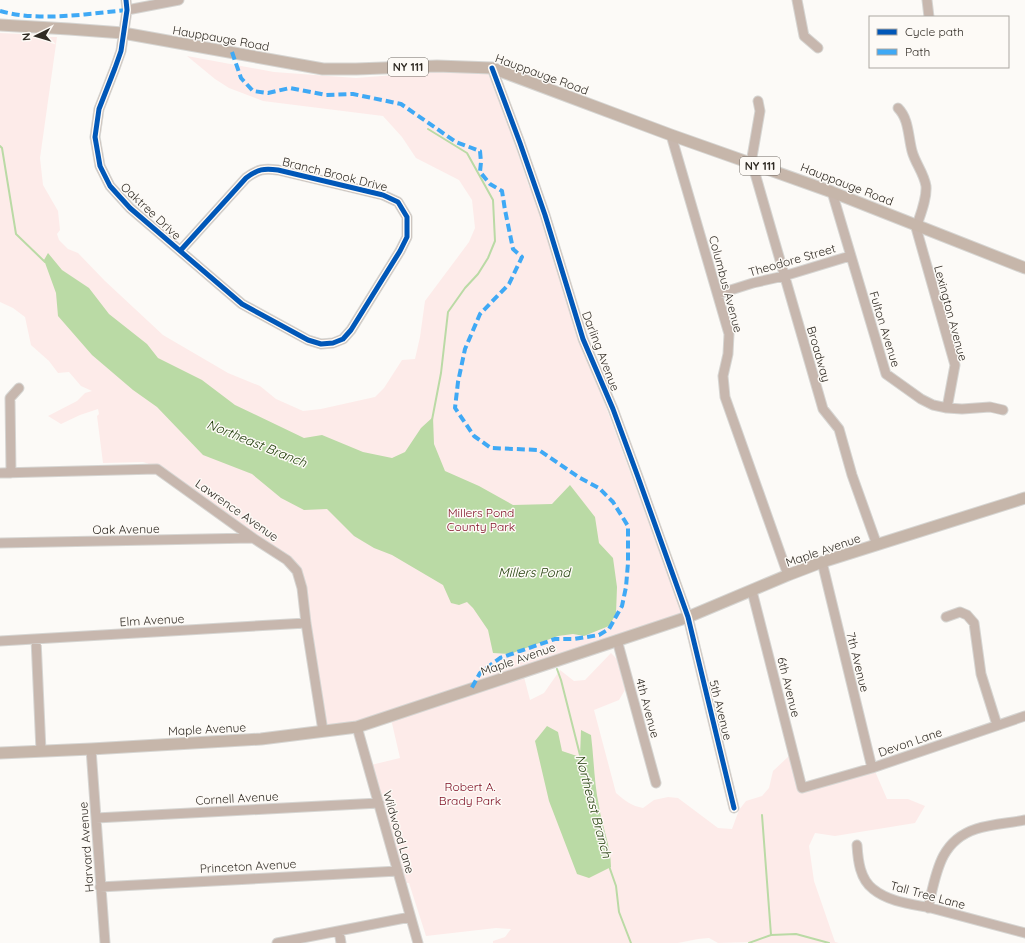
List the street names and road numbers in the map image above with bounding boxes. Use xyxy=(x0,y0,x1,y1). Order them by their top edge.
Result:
street label: Hauppauge Road xyxy=(171,22,271,54)
street label: Hauppauge Road xyxy=(493,50,591,98)
road number: NY 111 xyxy=(388,58,428,76)
street label: Branch Brook Drive xyxy=(281,154,389,194)
road number: NY 111 xyxy=(740,157,780,175)
street label: Hauppauge Road xyxy=(799,159,895,209)
street label: Oaktree Drive xyxy=(118,179,184,243)
street label: Columbus Avenue xyxy=(706,234,746,334)
street label: Theodore Street xyxy=(747,240,837,280)
street label: Lexington Avenue xyxy=(931,264,971,363)
street label: Fulton Avenue xyxy=(866,289,904,369)
street label: Darling Avenue xyxy=(579,309,623,393)
street label: Broadway xyxy=(804,324,834,384)
street label: Lawrence Avenue xyxy=(193,476,282,544)
street label: Oak Avenue xyxy=(92,521,160,537)
street label: Maple Avenue xyxy=(784,530,863,570)
street label: Elm Avenue xyxy=(119,611,185,629)
street label: 7th Avenue xyxy=(843,630,873,694)
street label: Maple Avenue xyxy=(479,639,558,679)
street label: 6th Avenue xyxy=(774,655,804,719)
street label: 4th Avenue xyxy=(633,676,663,740)
street label: 5th Avenue xyxy=(706,678,736,742)
street label: Maple Avenue xyxy=(168,719,247,739)
street label: Devon Lane xyxy=(876,724,944,760)
street label: Cornell Avenue xyxy=(195,788,279,808)
street label: Wildwood Lane xyxy=(380,789,418,875)
street label: Harvard Avenue xyxy=(75,801,97,893)
street label: Princeton Avenue xyxy=(199,856,297,876)
street label: Tall Tree Lane xyxy=(889,878,967,912)

